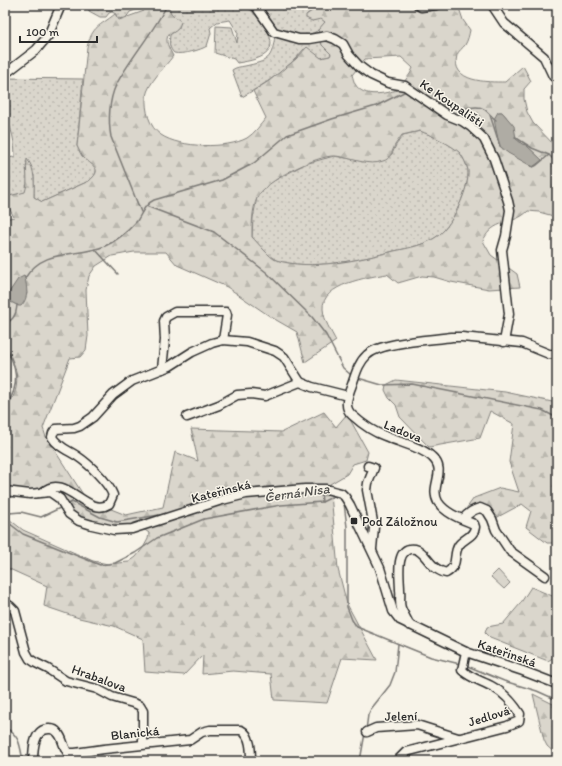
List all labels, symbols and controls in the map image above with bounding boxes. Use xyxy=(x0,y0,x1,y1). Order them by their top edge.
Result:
scale bar xyxy=(20,18,97,44)
text: 100 m xyxy=(26,25,59,39)
street label: Ke Koupališti xyxy=(417,76,487,130)
street label: Ladova xyxy=(382,417,425,446)
street label: Kateřinská xyxy=(190,476,253,506)
water label: Černá Nisa xyxy=(263,480,331,506)
place label: Pod Záložnou xyxy=(362,514,437,529)
marker: Pod Záložnou xyxy=(349,516,359,526)
street label: Kateřinská xyxy=(476,636,538,670)
street label: Hrabalova xyxy=(70,661,129,695)
street label: Jedlová xyxy=(466,703,512,729)
street label: Jelení xyxy=(385,708,418,724)
street label: Blanická xyxy=(110,723,160,743)

